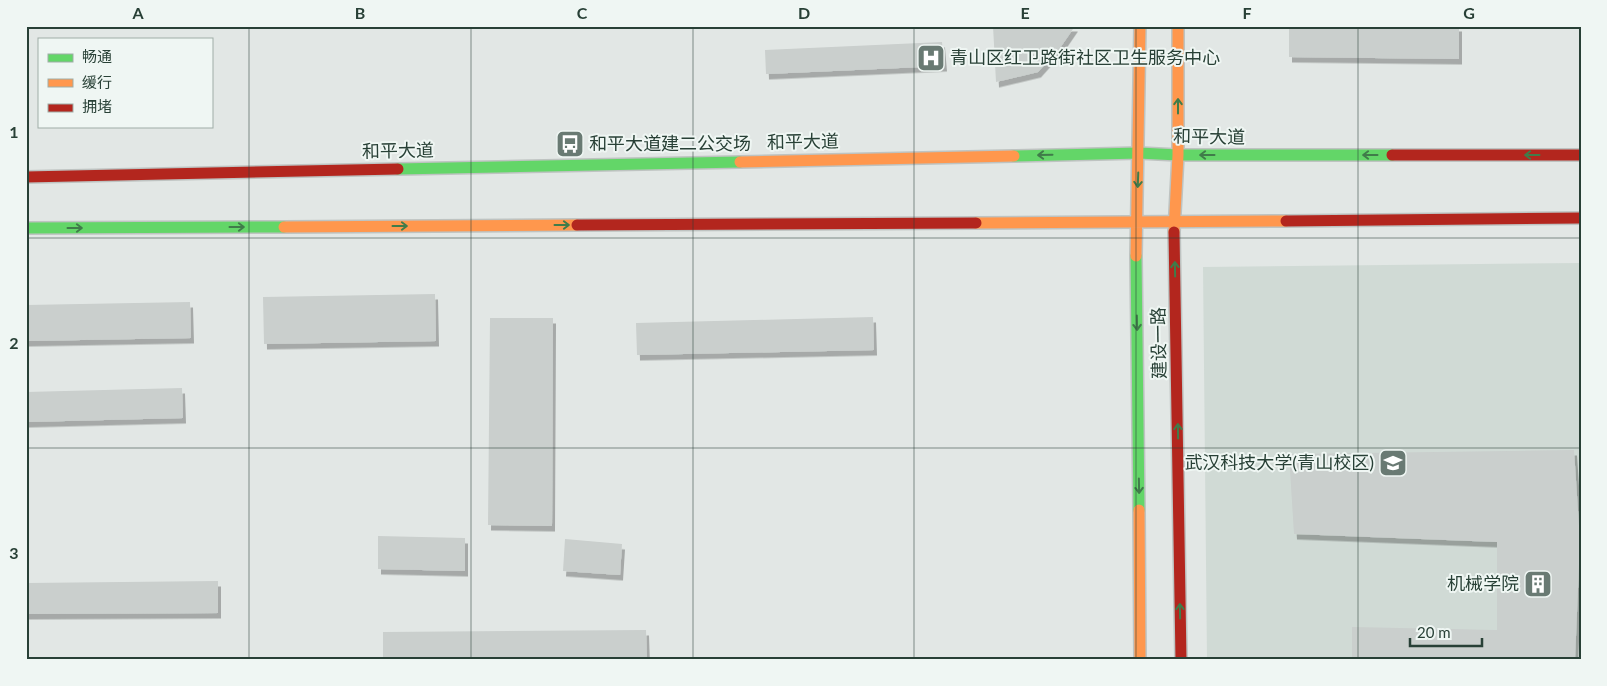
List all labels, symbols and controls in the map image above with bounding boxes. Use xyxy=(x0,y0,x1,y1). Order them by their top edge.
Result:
text: A xyxy=(131,3,144,22)
text: B xyxy=(355,3,365,22)
text: C xyxy=(577,3,588,22)
text: D xyxy=(798,3,810,22)
text: E xyxy=(1020,3,1030,22)
text: F xyxy=(1242,3,1252,22)
text: G xyxy=(1463,3,1475,22)
legend xyxy=(38,38,212,128)
hospital icon: 青山区红卫路街社区卫生服务中心 xyxy=(916,43,946,73)
place label: 青山区红卫路街社区卫生服务中心 xyxy=(950,46,1220,68)
text: 畅通 xyxy=(82,47,112,65)
text: 缓行 xyxy=(82,73,112,91)
text: 拥堵 xyxy=(82,97,112,115)
one-way arrow xyxy=(1173,98,1183,114)
text: 1 xyxy=(9,122,19,141)
street label: 和平大道 xyxy=(1173,124,1245,148)
bus stop icon: 和平大道建二公交场 xyxy=(555,129,585,159)
street label: 和平大道 xyxy=(767,129,839,153)
place label: 和平大道建二公交场 xyxy=(589,132,751,154)
street label: 和平大道 xyxy=(362,138,434,162)
one-way arrow xyxy=(1037,150,1053,160)
one-way arrow xyxy=(1199,150,1216,160)
one-way arrow xyxy=(1362,150,1378,160)
one-way arrow xyxy=(1524,150,1540,160)
one-way arrow xyxy=(1133,172,1143,188)
one-way arrow xyxy=(554,220,570,230)
one-way arrow xyxy=(392,221,408,231)
one-way arrow xyxy=(229,222,245,232)
one-way arrow xyxy=(66,223,83,233)
one-way arrow xyxy=(1170,261,1180,277)
street label: 建设一路 xyxy=(1146,307,1170,379)
one-way arrow xyxy=(1132,314,1142,331)
text: 2 xyxy=(9,333,19,352)
one-way arrow xyxy=(1173,423,1182,439)
school or university icon: 武汉科技大学(青山校区) xyxy=(1378,448,1408,478)
place label: 武汉科技大学(青山校区) xyxy=(1184,451,1374,473)
one-way arrow xyxy=(1134,477,1144,493)
text: 3 xyxy=(9,543,19,562)
building icon: 机械学院 xyxy=(1523,569,1553,599)
place label: 机械学院 xyxy=(1447,572,1519,594)
one-way arrow xyxy=(1175,603,1185,620)
scale bar xyxy=(1410,616,1482,648)
text: 20 m xyxy=(1417,623,1451,641)

